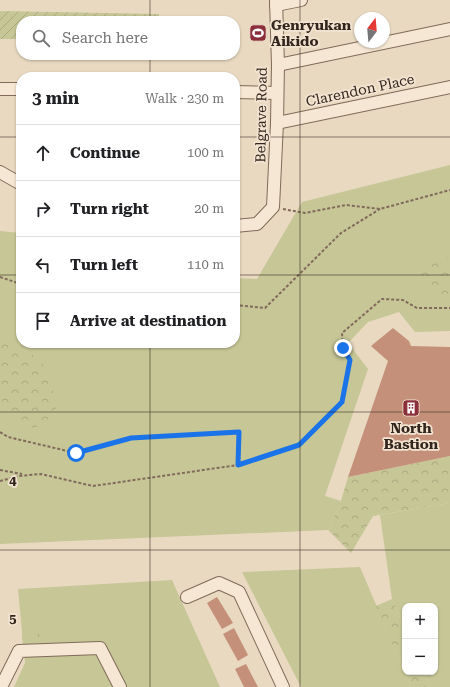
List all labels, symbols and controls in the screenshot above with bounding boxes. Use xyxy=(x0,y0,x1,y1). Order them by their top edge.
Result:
north arrow xyxy=(354,12,390,48)
search box xyxy=(16,16,240,60)
place label: Genryukan Aikido xyxy=(271,17,352,49)
sports icon: Genryukan Aikido xyxy=(248,23,268,43)
icon: search xyxy=(30,27,52,49)
text: Search here xyxy=(62,29,148,47)
street label: Belgrave Road xyxy=(252,67,270,163)
street label: Clarendon Place xyxy=(304,71,416,109)
text: 3 min xyxy=(32,88,79,108)
text: Walk · 230 m xyxy=(145,91,224,106)
icon: ahead xyxy=(32,142,54,164)
text: Continue xyxy=(70,144,140,162)
text: 100 m xyxy=(187,145,224,160)
icon: right xyxy=(32,198,54,220)
text: Turn right xyxy=(70,200,149,218)
text: 20 m xyxy=(194,201,224,216)
icon: left xyxy=(32,254,54,276)
text: Turn left xyxy=(70,256,138,274)
text: 110 m xyxy=(187,257,224,272)
icon: arrive xyxy=(32,310,54,332)
text: Arrive at destination xyxy=(70,312,226,330)
route end xyxy=(334,339,352,357)
building icon: North Bastion xyxy=(401,398,421,418)
place label: North Bastion xyxy=(384,420,439,452)
route start xyxy=(67,444,85,462)
text: 4 xyxy=(9,473,17,488)
map controls xyxy=(402,603,438,675)
button: + xyxy=(402,603,438,639)
text: 5 xyxy=(9,611,17,626)
button: − xyxy=(402,639,438,675)

